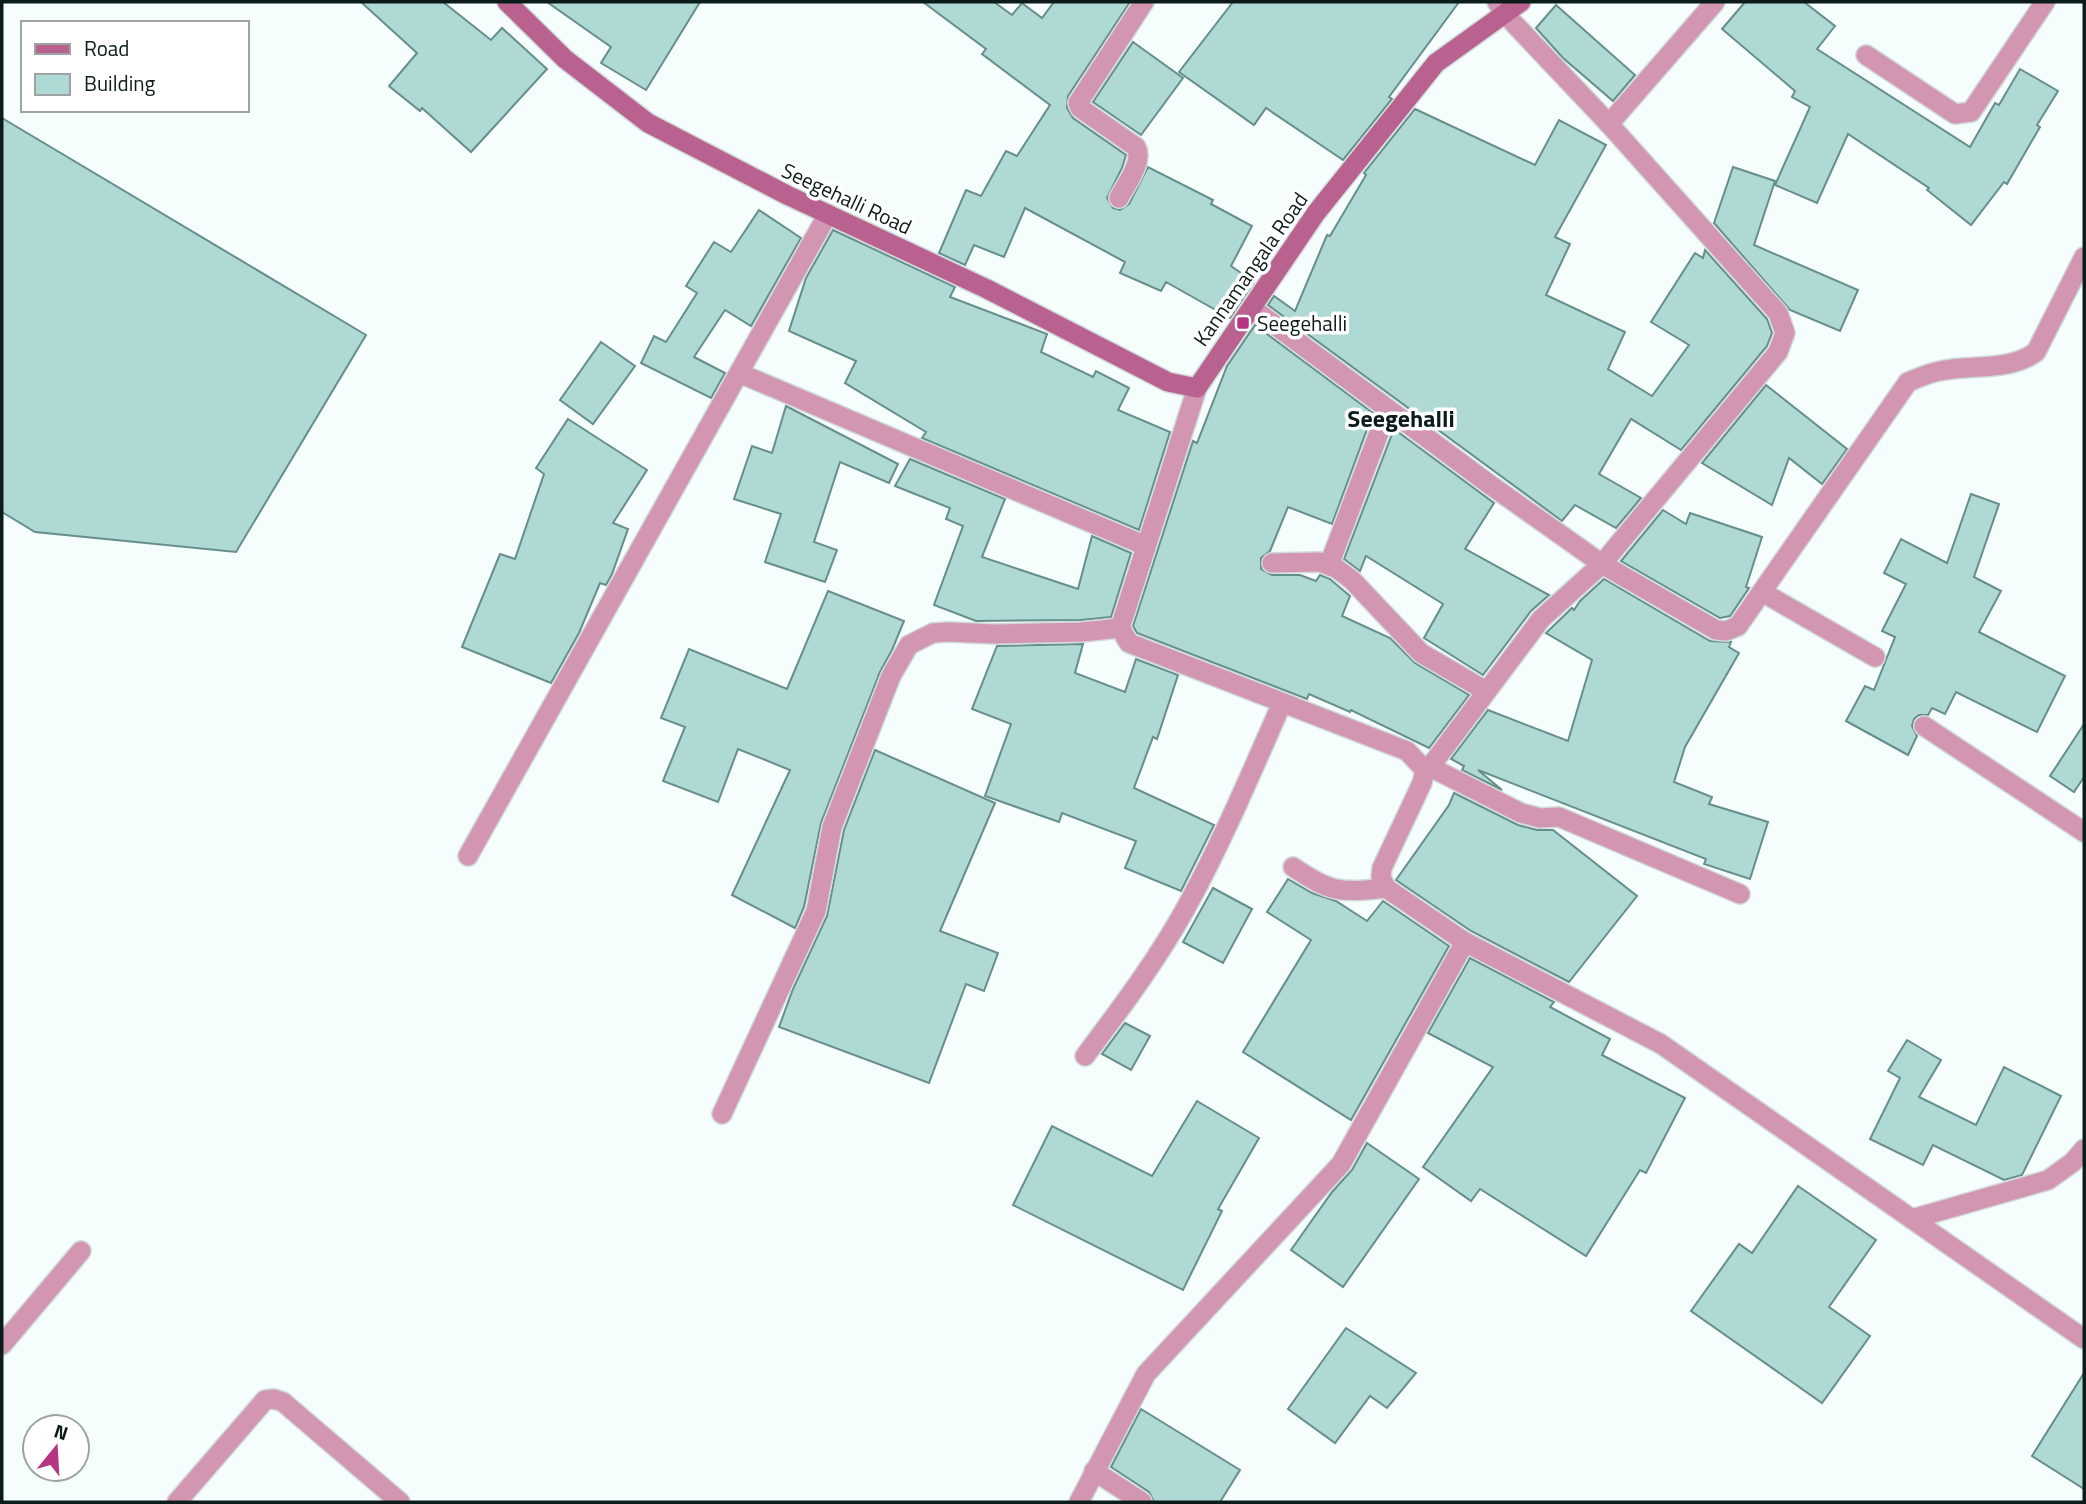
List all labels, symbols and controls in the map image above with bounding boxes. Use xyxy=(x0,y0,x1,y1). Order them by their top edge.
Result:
legend xyxy=(21,21,248,112)
text: Road xyxy=(84,32,129,64)
text: Building xyxy=(84,67,156,99)
street label: Seegehalli Road xyxy=(777,154,917,242)
street label: Kannamangala Road xyxy=(1185,185,1315,353)
place label: Seegehalli xyxy=(1257,307,1347,339)
marker: Seegehalli xyxy=(1235,315,1251,331)
district label: Seegehalli xyxy=(1347,400,1455,436)
north arrow xyxy=(21,1413,91,1483)
text: N xyxy=(51,1416,72,1447)

